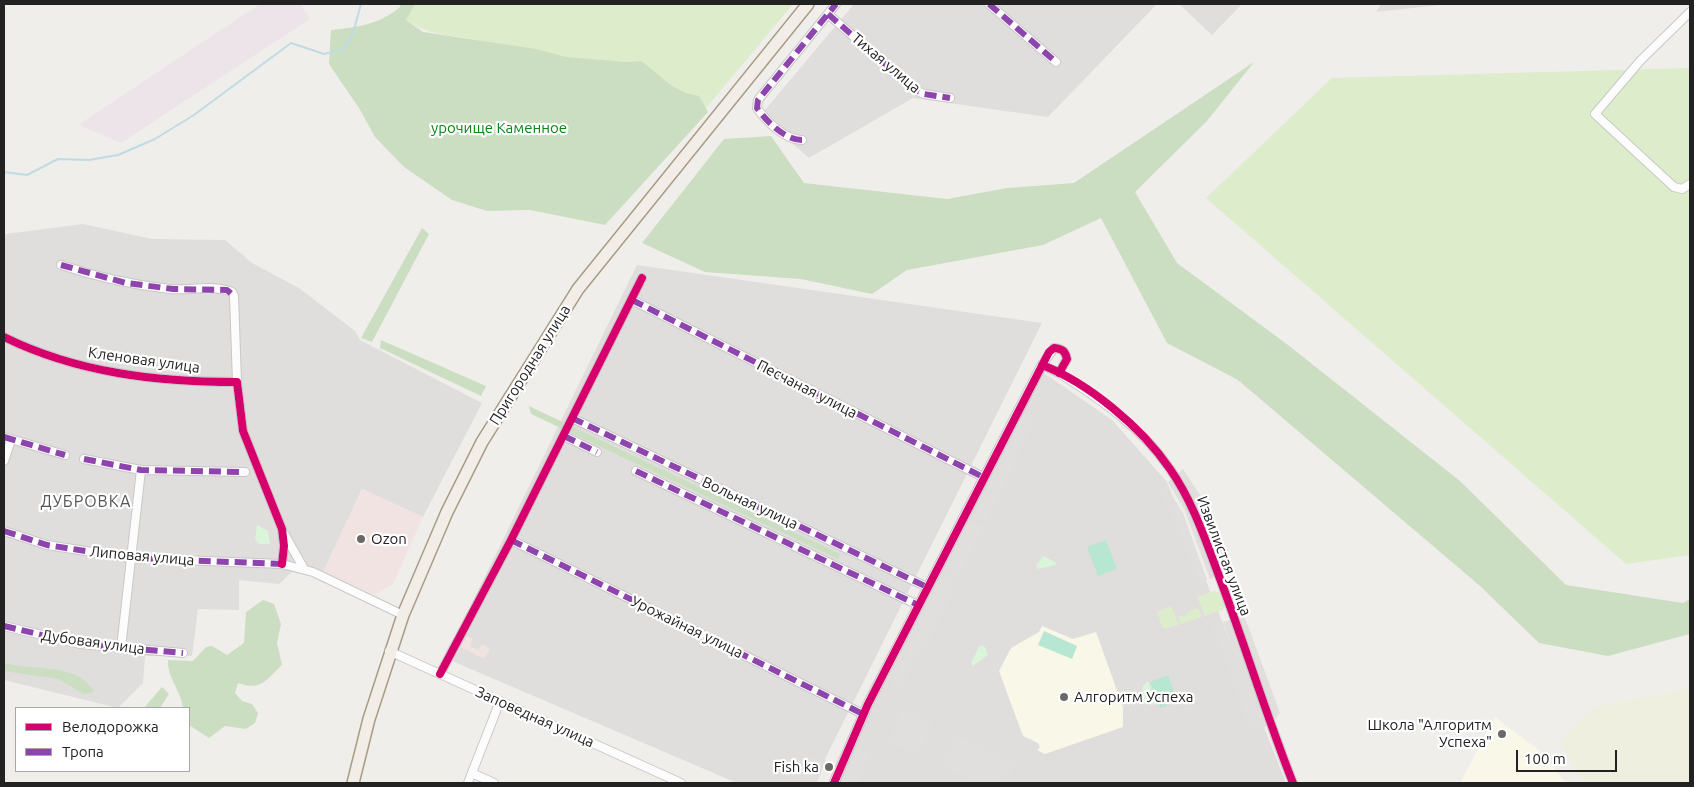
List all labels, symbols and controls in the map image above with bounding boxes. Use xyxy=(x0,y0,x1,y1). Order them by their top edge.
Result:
street label: Тихая улица xyxy=(848,29,924,97)
park label: урочище Каменное xyxy=(431,119,567,137)
street label: Пригородная улица xyxy=(486,302,574,428)
street label: Кленовая улица xyxy=(87,343,201,377)
street label: Песчаная улица xyxy=(754,356,860,422)
street label: Вольная улица xyxy=(699,473,801,533)
district label: ДУБРОВКА xyxy=(40,492,132,512)
street label: Извилистая улица xyxy=(1193,494,1255,618)
place label: Ozon xyxy=(371,530,407,548)
marker: Ozon xyxy=(355,533,367,545)
street label: Липовая улица xyxy=(89,542,195,570)
street label: Урожайная улица xyxy=(628,592,746,662)
street label: Дубовая улица xyxy=(40,626,146,658)
street label: Заповедная улица xyxy=(473,683,597,751)
place label: Алгоритм Успеха xyxy=(1074,688,1193,706)
marker: Алгоритм Успеха xyxy=(1058,691,1070,703)
legend xyxy=(15,707,190,772)
place label: Школа "Алгоритм Успеха" xyxy=(1367,716,1492,751)
text: Велодорожка xyxy=(62,718,159,735)
marker: Школа "Алгоритм Успеха" xyxy=(1496,728,1508,740)
scale bar xyxy=(1519,740,1620,772)
text: Тропа xyxy=(62,743,104,760)
text: 100 m xyxy=(1524,750,1566,767)
place label: Fish ka xyxy=(774,758,819,776)
marker: Fish ka xyxy=(823,761,835,773)

